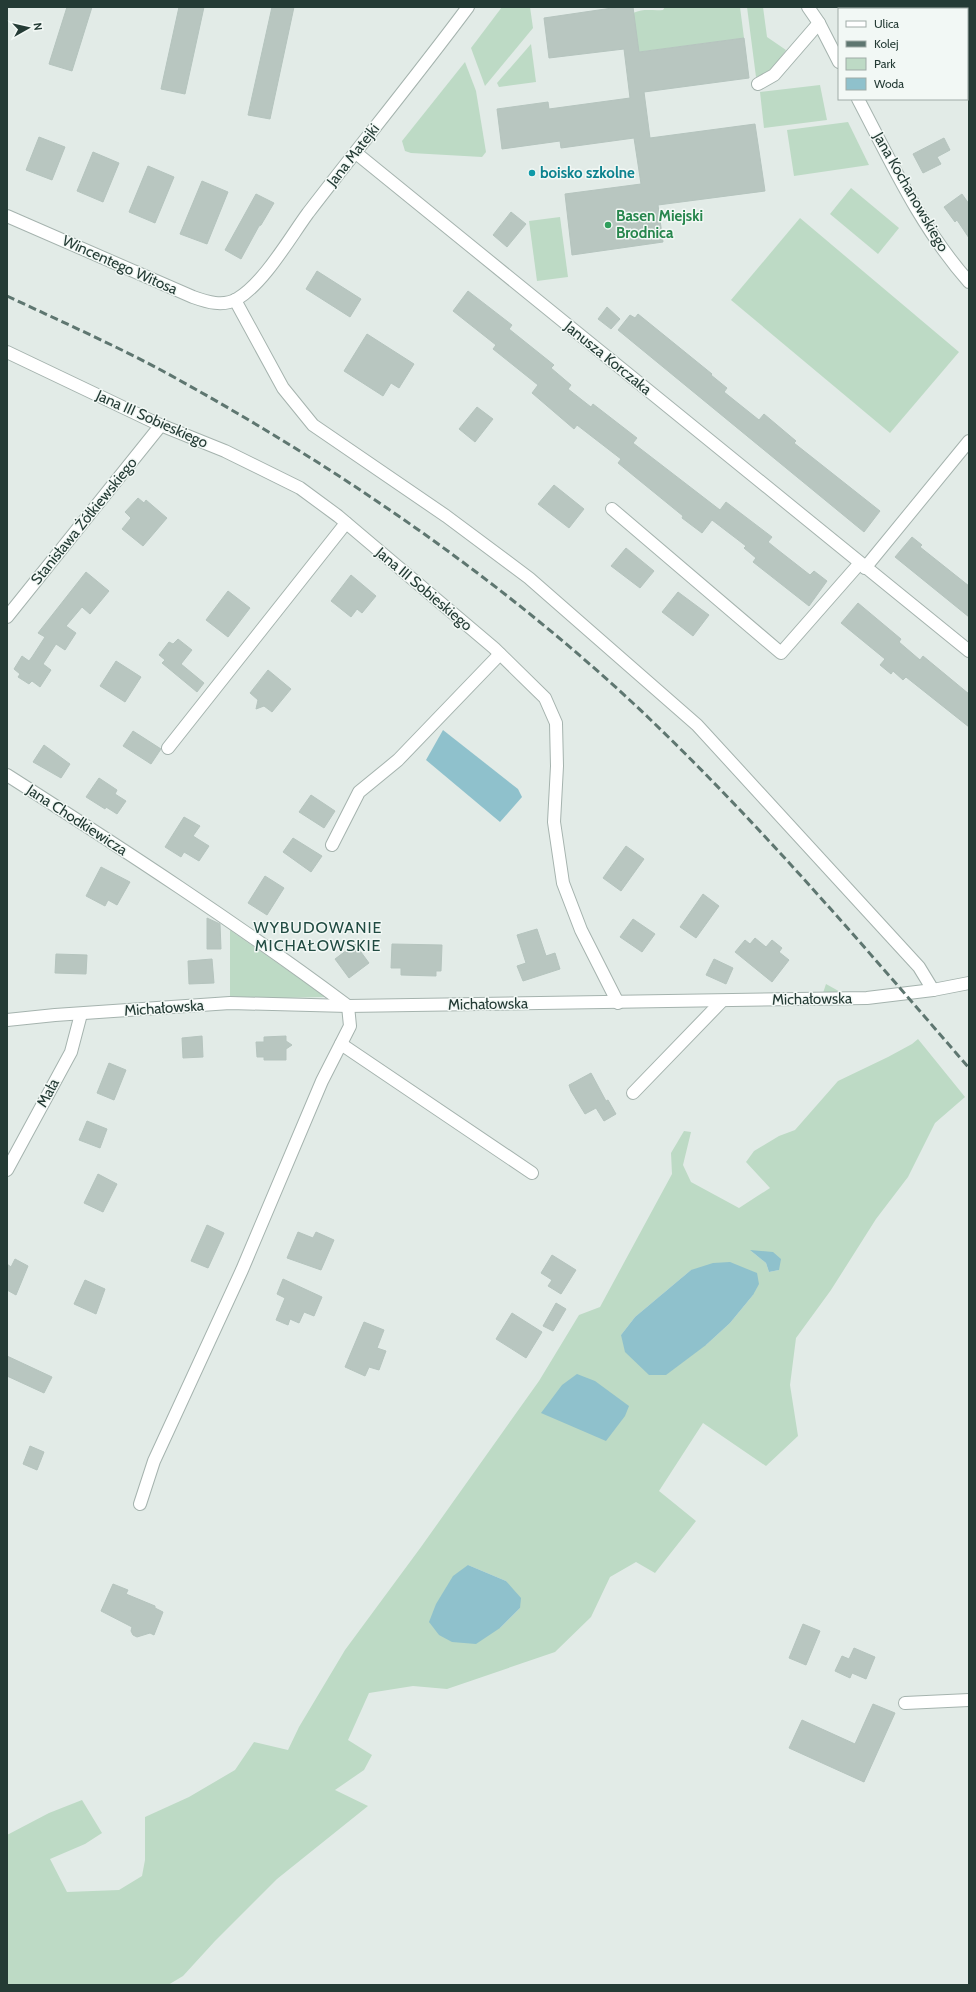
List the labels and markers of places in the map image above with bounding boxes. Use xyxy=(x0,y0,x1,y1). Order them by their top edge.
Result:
place label: boisko szkolne xyxy=(540,164,635,182)
marker: boisko szkolne xyxy=(527,168,537,178)
place label: Basen Miejski Brodnica xyxy=(616,207,703,242)
marker: Basen Miejski Brodnica xyxy=(603,220,613,230)

